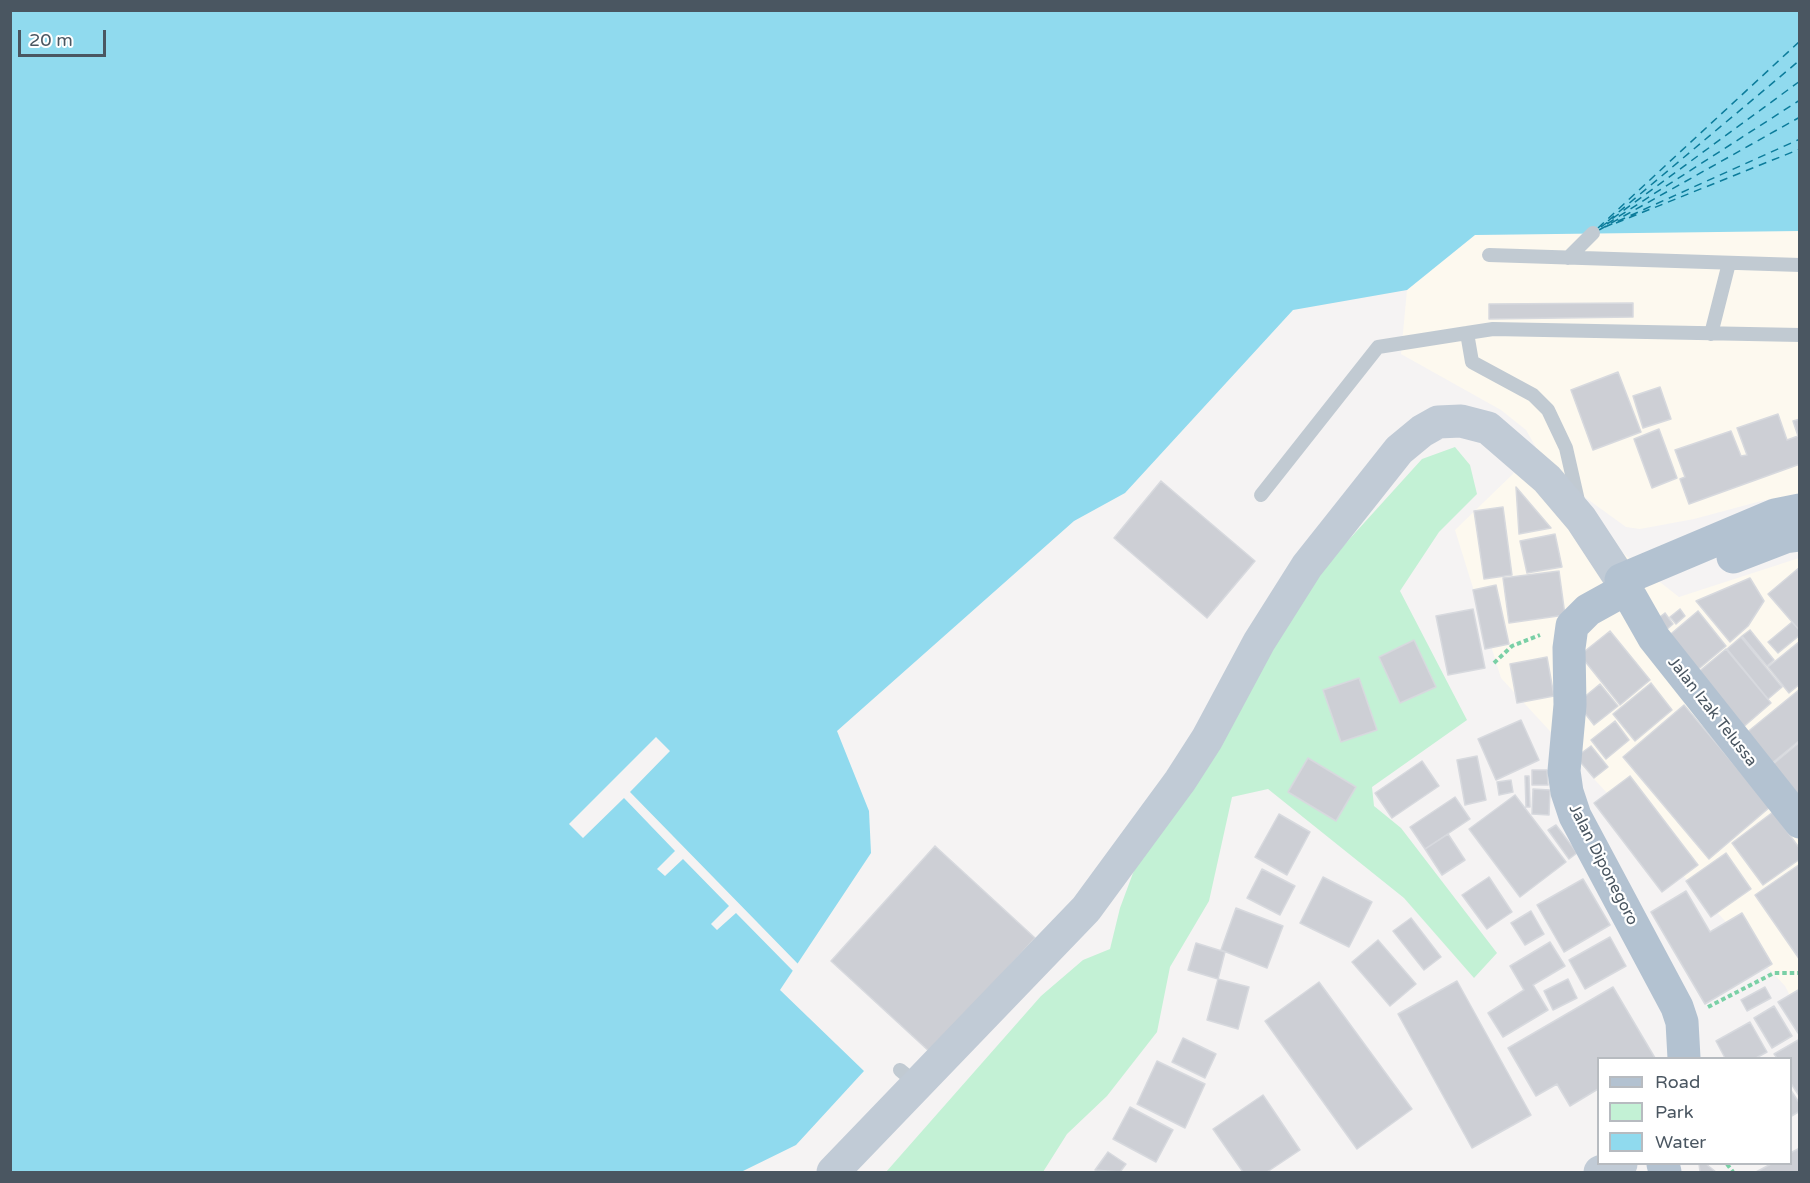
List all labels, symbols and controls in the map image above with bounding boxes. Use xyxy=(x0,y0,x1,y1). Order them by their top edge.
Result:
scale bar xyxy=(21,18,110,56)
text: 20 m xyxy=(29,29,73,51)
street label: Jalan Izak Telussa xyxy=(1663,653,1761,771)
street label: Jalan Diponegoro xyxy=(1564,801,1642,929)
legend xyxy=(1597,1057,1792,1165)
text: Road xyxy=(1655,1071,1700,1093)
text: Park xyxy=(1655,1101,1693,1123)
text: Water xyxy=(1655,1131,1706,1153)

